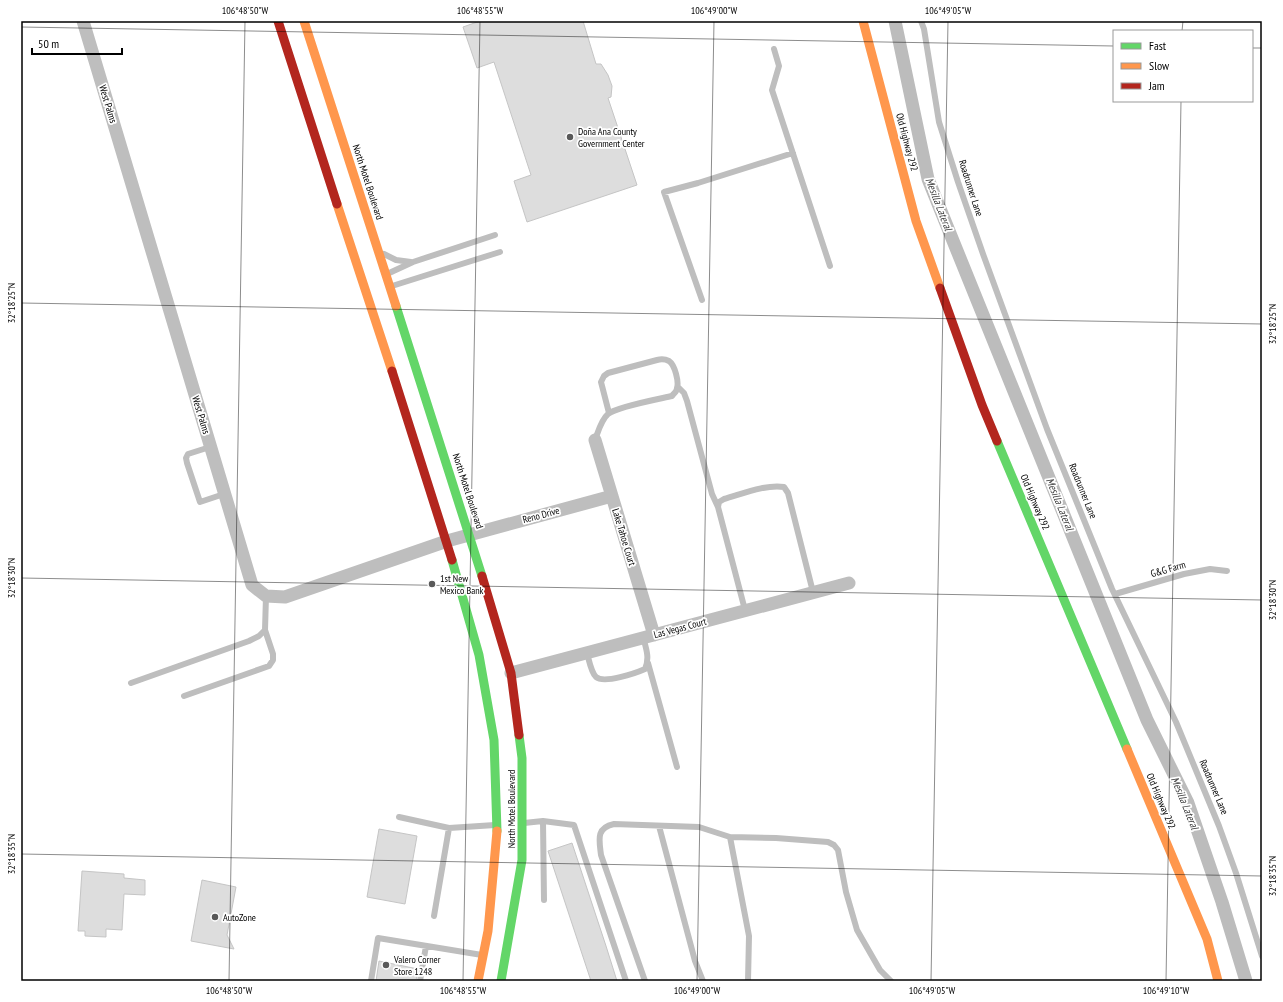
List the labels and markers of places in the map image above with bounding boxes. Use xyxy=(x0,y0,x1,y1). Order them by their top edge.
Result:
place label: Doña Ana County Government Center xyxy=(578,125,645,150)
marker: Doña Ana County Government Center xyxy=(565,132,575,142)
place label: 1st New Mexico Bank xyxy=(440,572,484,597)
marker: 1st New Mexico Bank xyxy=(427,579,437,589)
place label: AutoZone xyxy=(223,911,256,924)
marker: AutoZone xyxy=(210,912,220,922)
place label: Valero Corner Store 1248 xyxy=(393,953,441,978)
marker: Valero Corner Store 1248 xyxy=(381,960,391,970)

